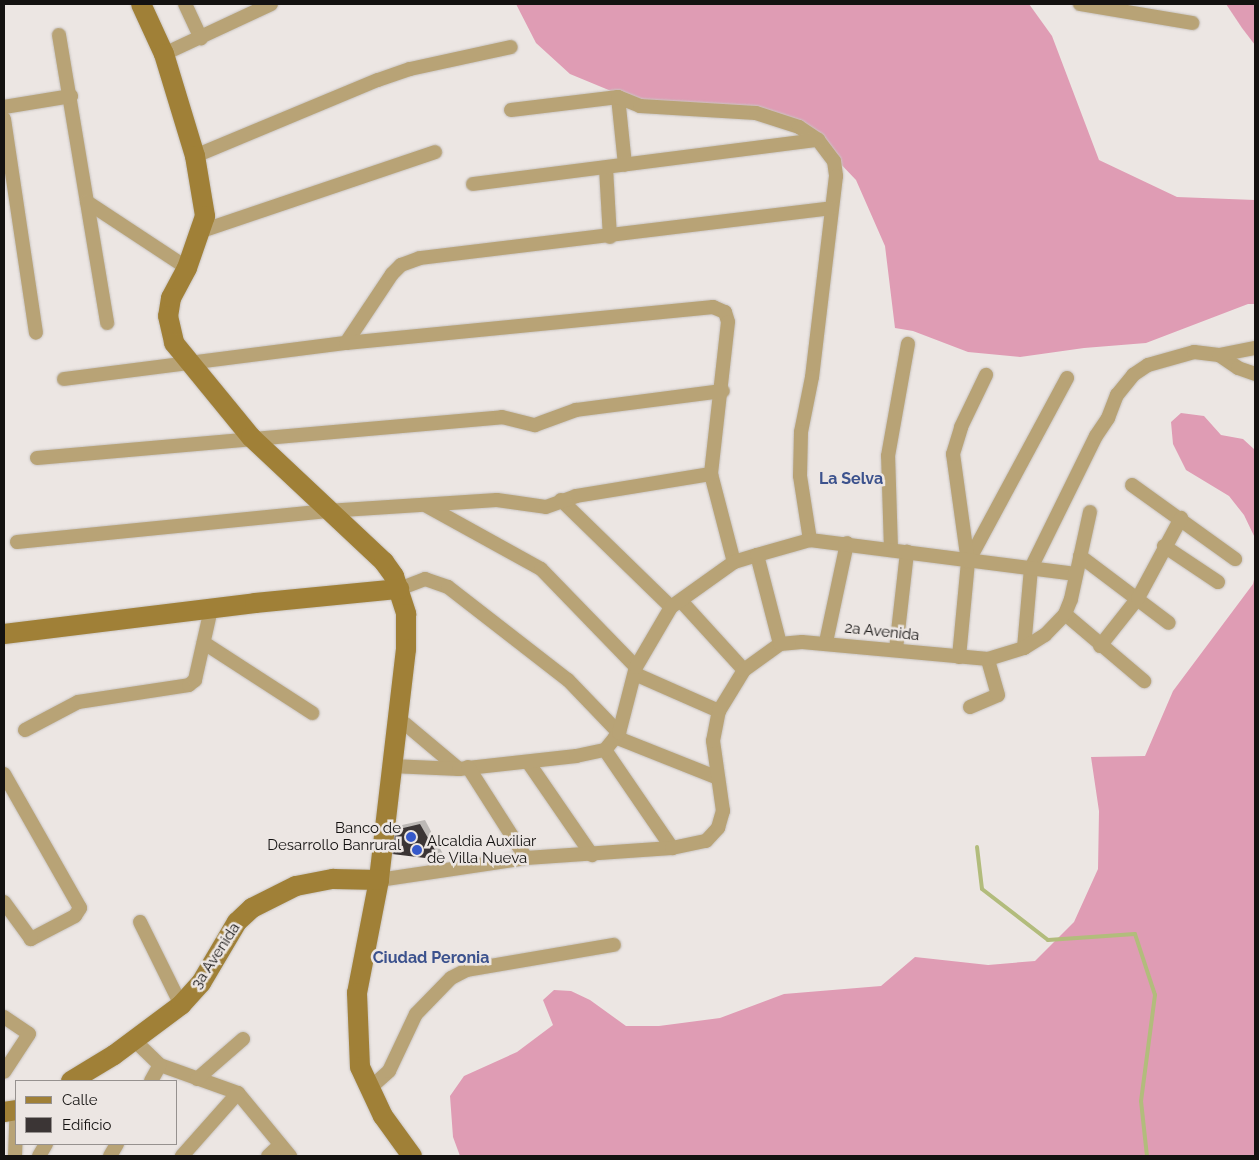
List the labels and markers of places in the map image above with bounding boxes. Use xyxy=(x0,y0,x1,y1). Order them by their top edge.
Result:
place label: Banco de Desarrollo Banrural xyxy=(267,819,401,854)
marker: Banco de Desarrollo Banrural xyxy=(405,831,417,843)
place label: Alcaldia Auxiliar de Villa Nueva xyxy=(427,832,537,867)
marker: Alcaldia Auxiliar de Villa Nueva xyxy=(411,844,423,856)

